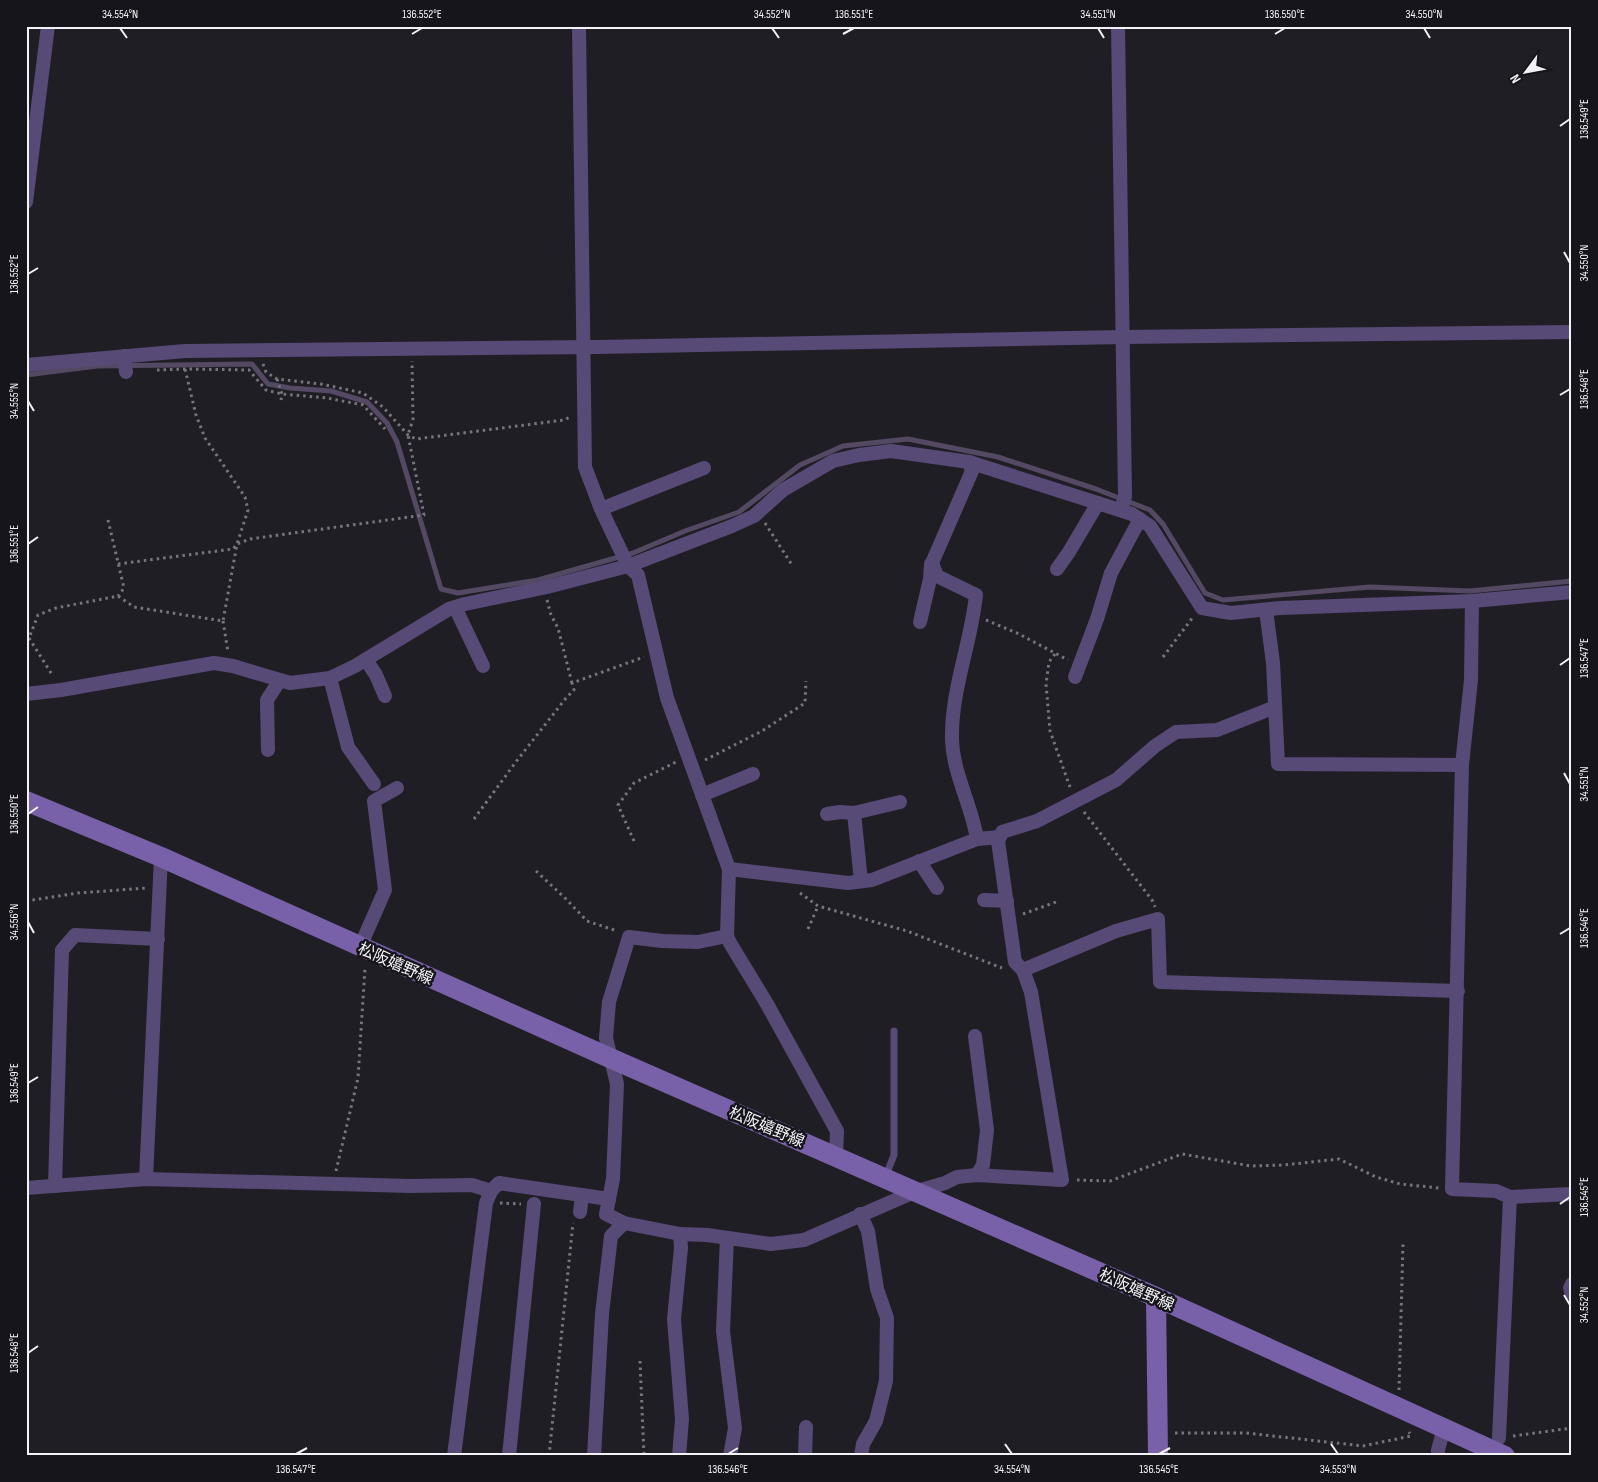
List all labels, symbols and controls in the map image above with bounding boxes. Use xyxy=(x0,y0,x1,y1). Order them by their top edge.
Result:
text: 34.554°N xyxy=(102,7,138,22)
text: 136.552°E xyxy=(402,7,442,22)
text: 34.552°N xyxy=(754,7,790,22)
text: 136.551°E xyxy=(835,7,873,22)
text: 34.551°N xyxy=(1080,7,1116,22)
text: 136.550°E xyxy=(1265,7,1305,22)
text: 34.550°N xyxy=(1406,7,1442,22)
north arrow xyxy=(1500,48,1550,98)
text: N xyxy=(1506,71,1525,86)
text: 136.549°E xyxy=(1577,99,1592,139)
text: 34.550°N xyxy=(1577,245,1592,281)
text: 136.552°E xyxy=(7,254,22,294)
text: 136.548°E xyxy=(1577,369,1592,409)
text: 34.555°N xyxy=(7,383,22,419)
text: 136.551°E xyxy=(7,525,22,563)
text: 136.547°E xyxy=(1577,638,1592,678)
text: 34.551°N xyxy=(1577,766,1592,802)
text: 136.550°E xyxy=(7,794,22,834)
text: 34.556°N xyxy=(7,904,22,940)
text: 136.546°E xyxy=(1577,908,1592,948)
street label: 松阪嬉野線 xyxy=(355,939,436,989)
text: 136.549°E xyxy=(7,1063,22,1103)
street label: 松阪嬉野線 xyxy=(726,1103,807,1152)
text: 136.545°E xyxy=(1577,1177,1592,1217)
street label: 松阪嬉野線 xyxy=(1096,1265,1177,1315)
text: 34.552°N xyxy=(1577,1287,1592,1323)
text: 136.548°E xyxy=(7,1333,22,1373)
text: 136.547°E xyxy=(276,1462,316,1477)
text: 136.546°E xyxy=(708,1462,748,1477)
text: 34.554°N xyxy=(994,1462,1030,1477)
text: 136.545°E xyxy=(1139,1462,1179,1477)
text: 34.553°N xyxy=(1320,1462,1356,1477)

